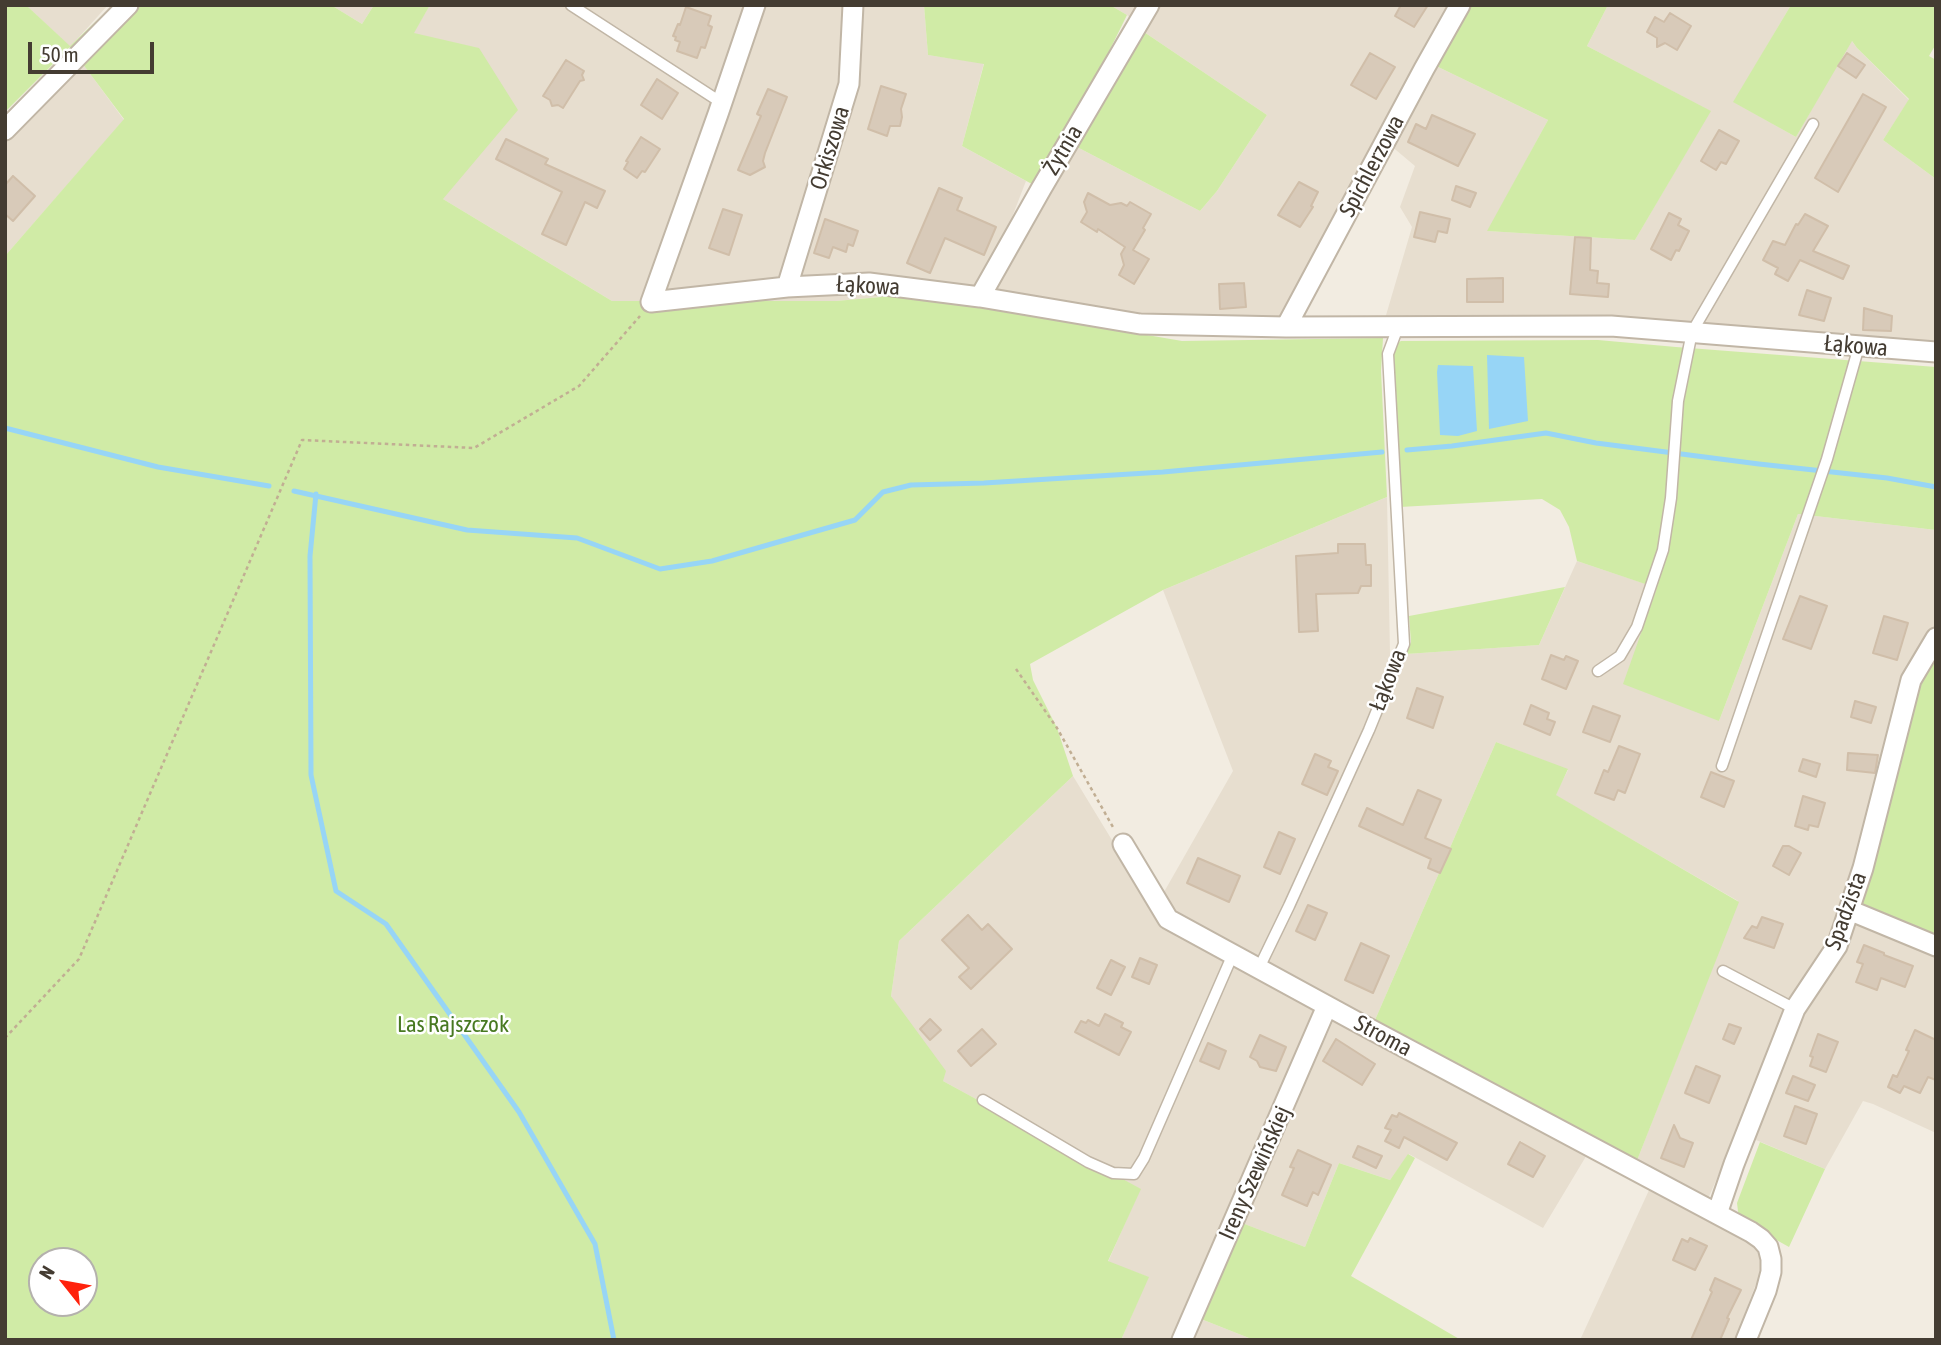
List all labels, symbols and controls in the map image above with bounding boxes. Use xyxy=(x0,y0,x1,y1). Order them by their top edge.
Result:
scale bar xyxy=(32,28,158,72)
text: 50 m xyxy=(41,42,79,66)
street label: Orkiszowa xyxy=(804,103,856,193)
street label: Spichlerzowa xyxy=(1334,110,1410,222)
street label: Żytnia xyxy=(1037,120,1089,180)
street label: Łąkowa xyxy=(835,271,901,301)
street label: Łąkowa xyxy=(1823,329,1889,363)
street label: Łąkowa xyxy=(1364,645,1412,715)
street label: Spadzista xyxy=(1819,868,1873,954)
street label: Stroma xyxy=(1350,1009,1416,1063)
park label: Las Rajszczok xyxy=(397,1011,509,1039)
street label: Ireny Szewińskiej xyxy=(1213,1102,1297,1244)
north arrow xyxy=(28,1247,98,1317)
text: N xyxy=(34,1262,59,1283)

